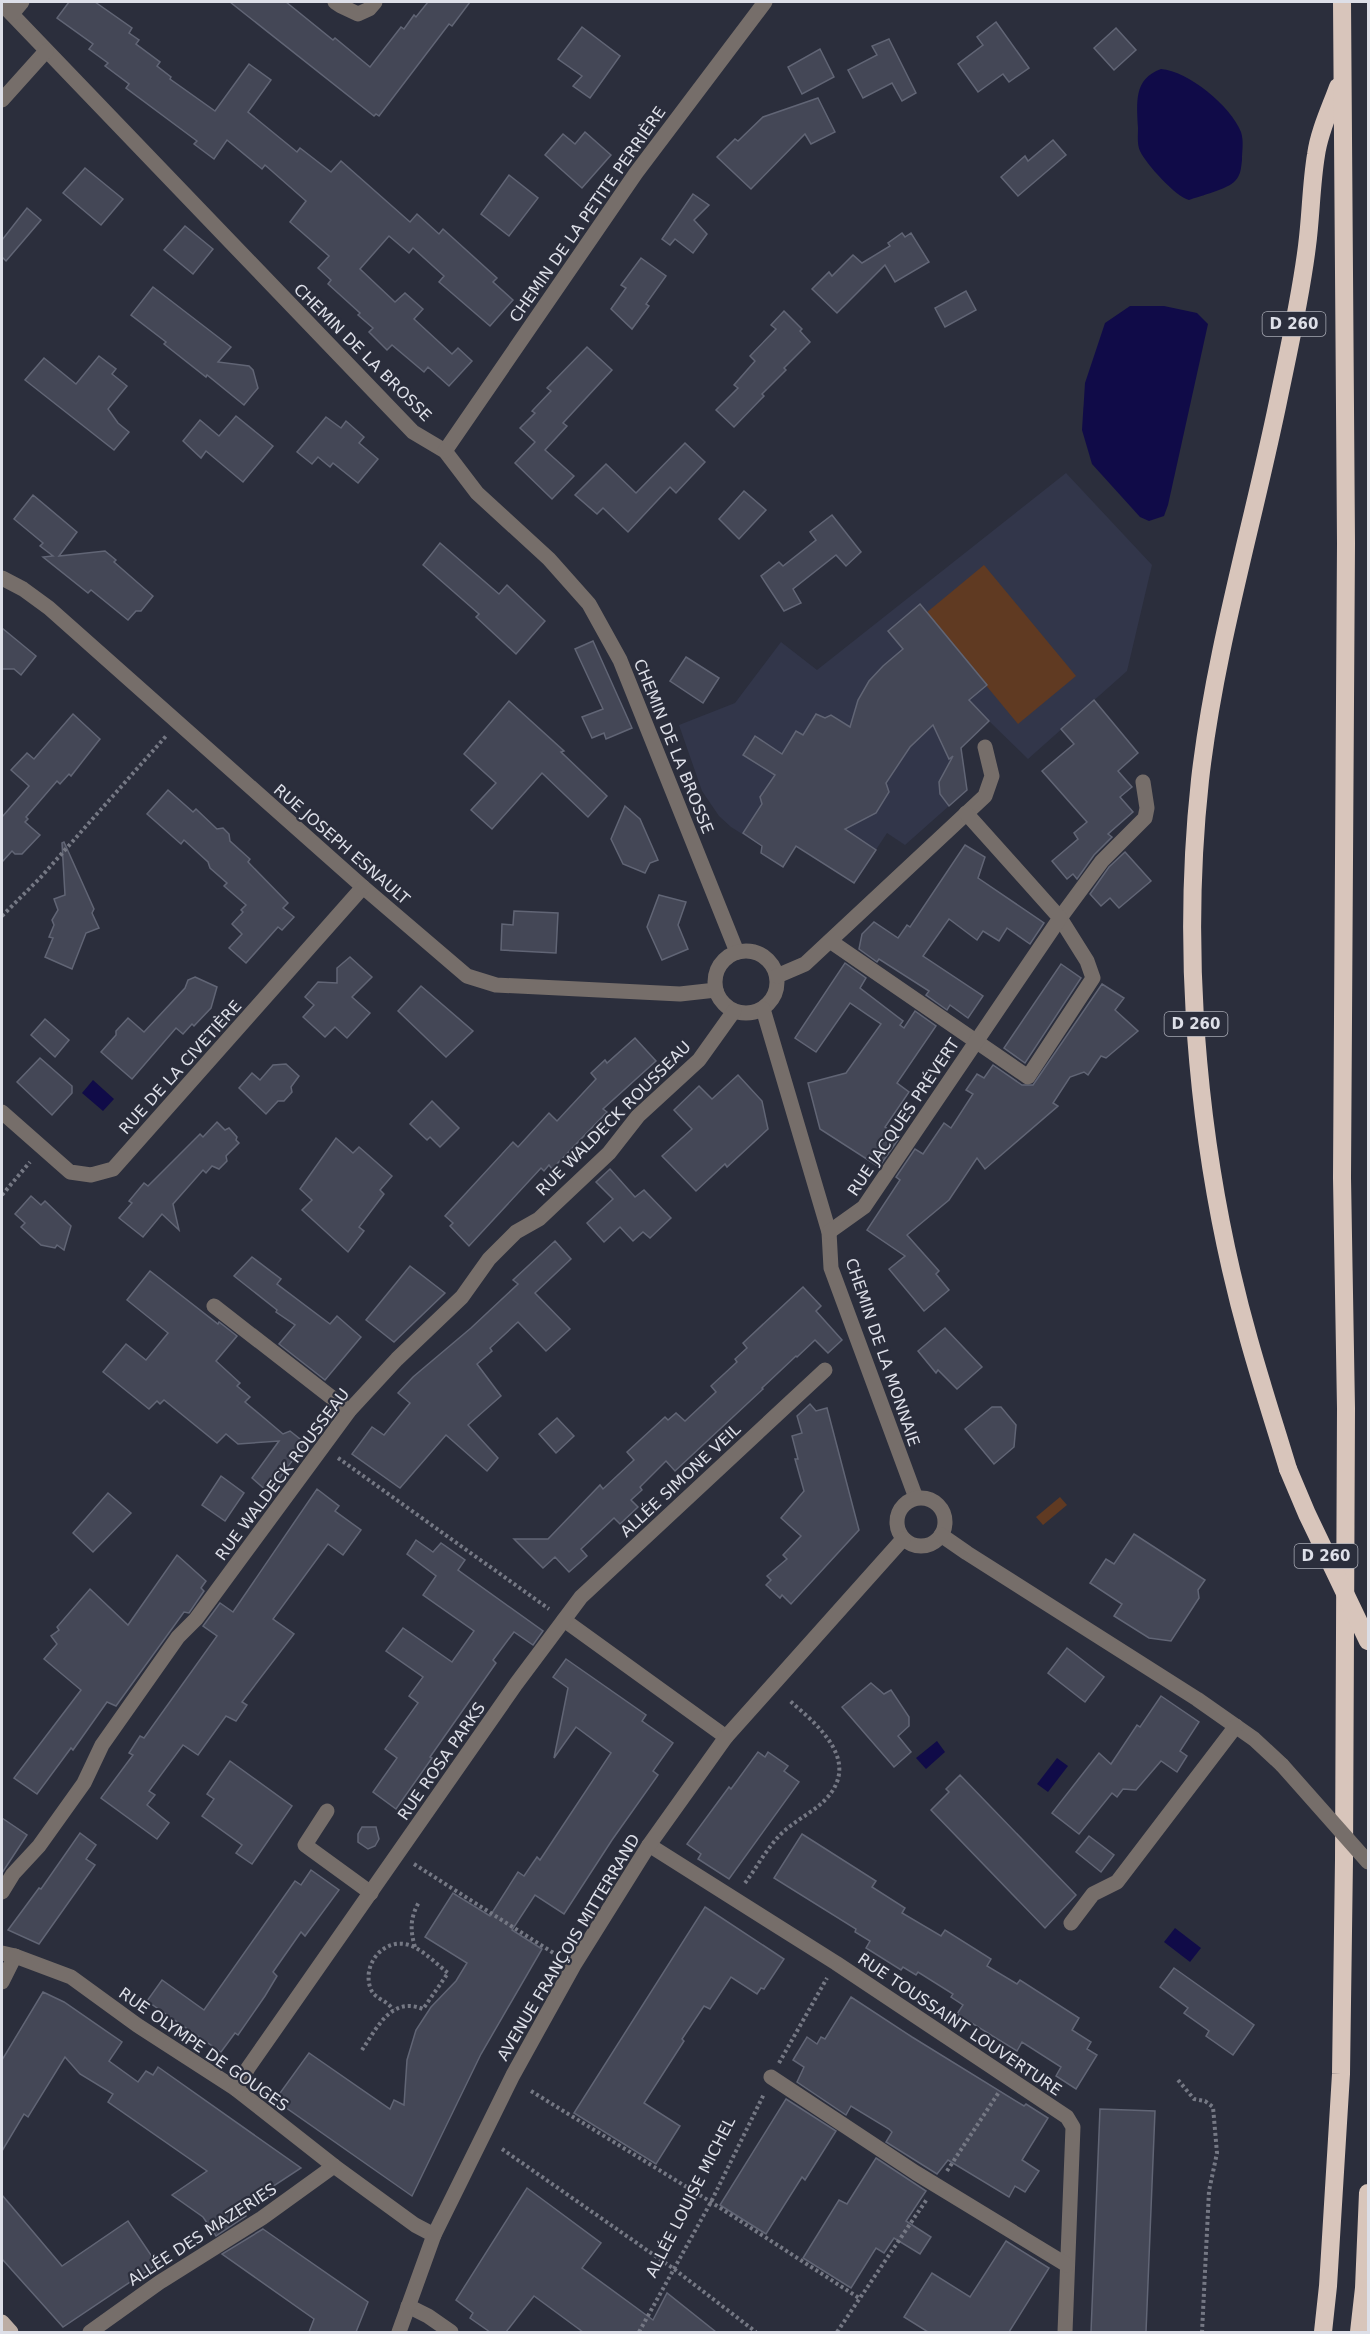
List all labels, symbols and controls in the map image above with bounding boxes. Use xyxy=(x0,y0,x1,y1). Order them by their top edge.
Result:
street label: CHEMIN DE LA PETITE PERRIÈRE xyxy=(505,103,669,326)
street label: CHEMIN DE LA BROSSE xyxy=(290,280,435,425)
road number: D 260 xyxy=(1262,312,1326,336)
street label: CHEMIN DE LA BROSSE xyxy=(630,656,717,836)
street label: RUE JOSEPH ESNAULT xyxy=(270,780,414,909)
street label: RUE DE LA CIVETIÈRE xyxy=(115,996,246,1138)
road number: D 260 xyxy=(1164,1012,1228,1036)
street label: RUE JACQUES PRÉVERT xyxy=(844,1035,963,1200)
street label: RUE WALDECK ROUSSEAU xyxy=(532,1037,694,1199)
street label: CHEMIN DE LA MONNAIE xyxy=(841,1256,924,1449)
street label: RUE WALDECK ROUSSEAU xyxy=(211,1385,353,1564)
street label: ALLÉE SIMONE VEIL xyxy=(616,1420,744,1541)
road number: D 260 xyxy=(1294,1544,1358,1568)
street label: RUE ROSA PARKS xyxy=(394,1699,489,1824)
street label: AVENUE FRANÇOIS MITTERRAND xyxy=(493,1831,644,2064)
street label: RUE TOUSSAINT LOUVERTURE xyxy=(854,1949,1065,2100)
street label: RUE OLYMPE DE GOUGES xyxy=(115,1983,292,2115)
street label: ALLÉE LOUISE MICHEL xyxy=(642,2114,739,2281)
street label: ALLÉE DES MAZERIES xyxy=(124,2179,280,2290)

